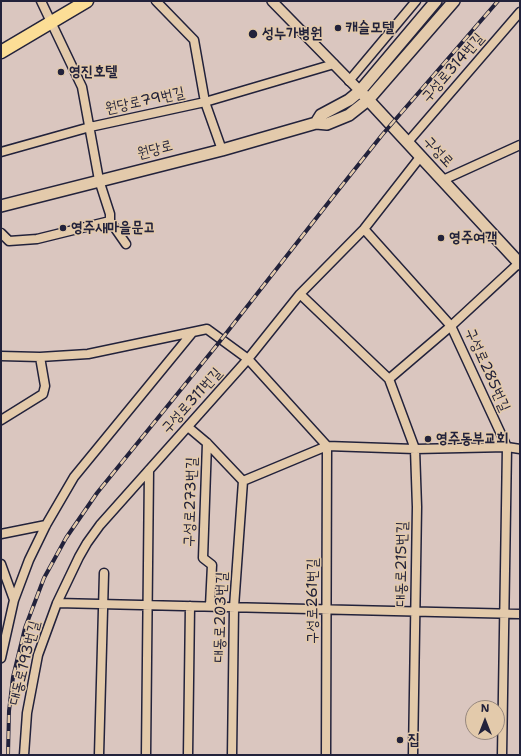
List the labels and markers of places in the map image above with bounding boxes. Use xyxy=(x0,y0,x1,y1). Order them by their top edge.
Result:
place label: 캐슬모텔 xyxy=(346,19,394,37)
marker: 캐슬모텔 xyxy=(333,23,343,33)
place label: 성누가병원 xyxy=(262,25,322,43)
marker: 성누가병원 xyxy=(247,28,259,40)
place label: 영진호텔 xyxy=(69,63,117,81)
marker: 영진호텔 xyxy=(56,67,66,77)
place label: 영주새마을문고 xyxy=(71,219,155,237)
marker: 영주새마을문고 xyxy=(58,223,68,233)
place label: 영주여객 xyxy=(449,229,497,247)
marker: 영주여객 xyxy=(436,233,446,243)
place label: 영주동부교회 xyxy=(436,430,508,448)
marker: 영주동부교회 xyxy=(423,434,433,444)
place label: 집 xyxy=(408,731,420,749)
marker: 집 xyxy=(395,735,405,745)

